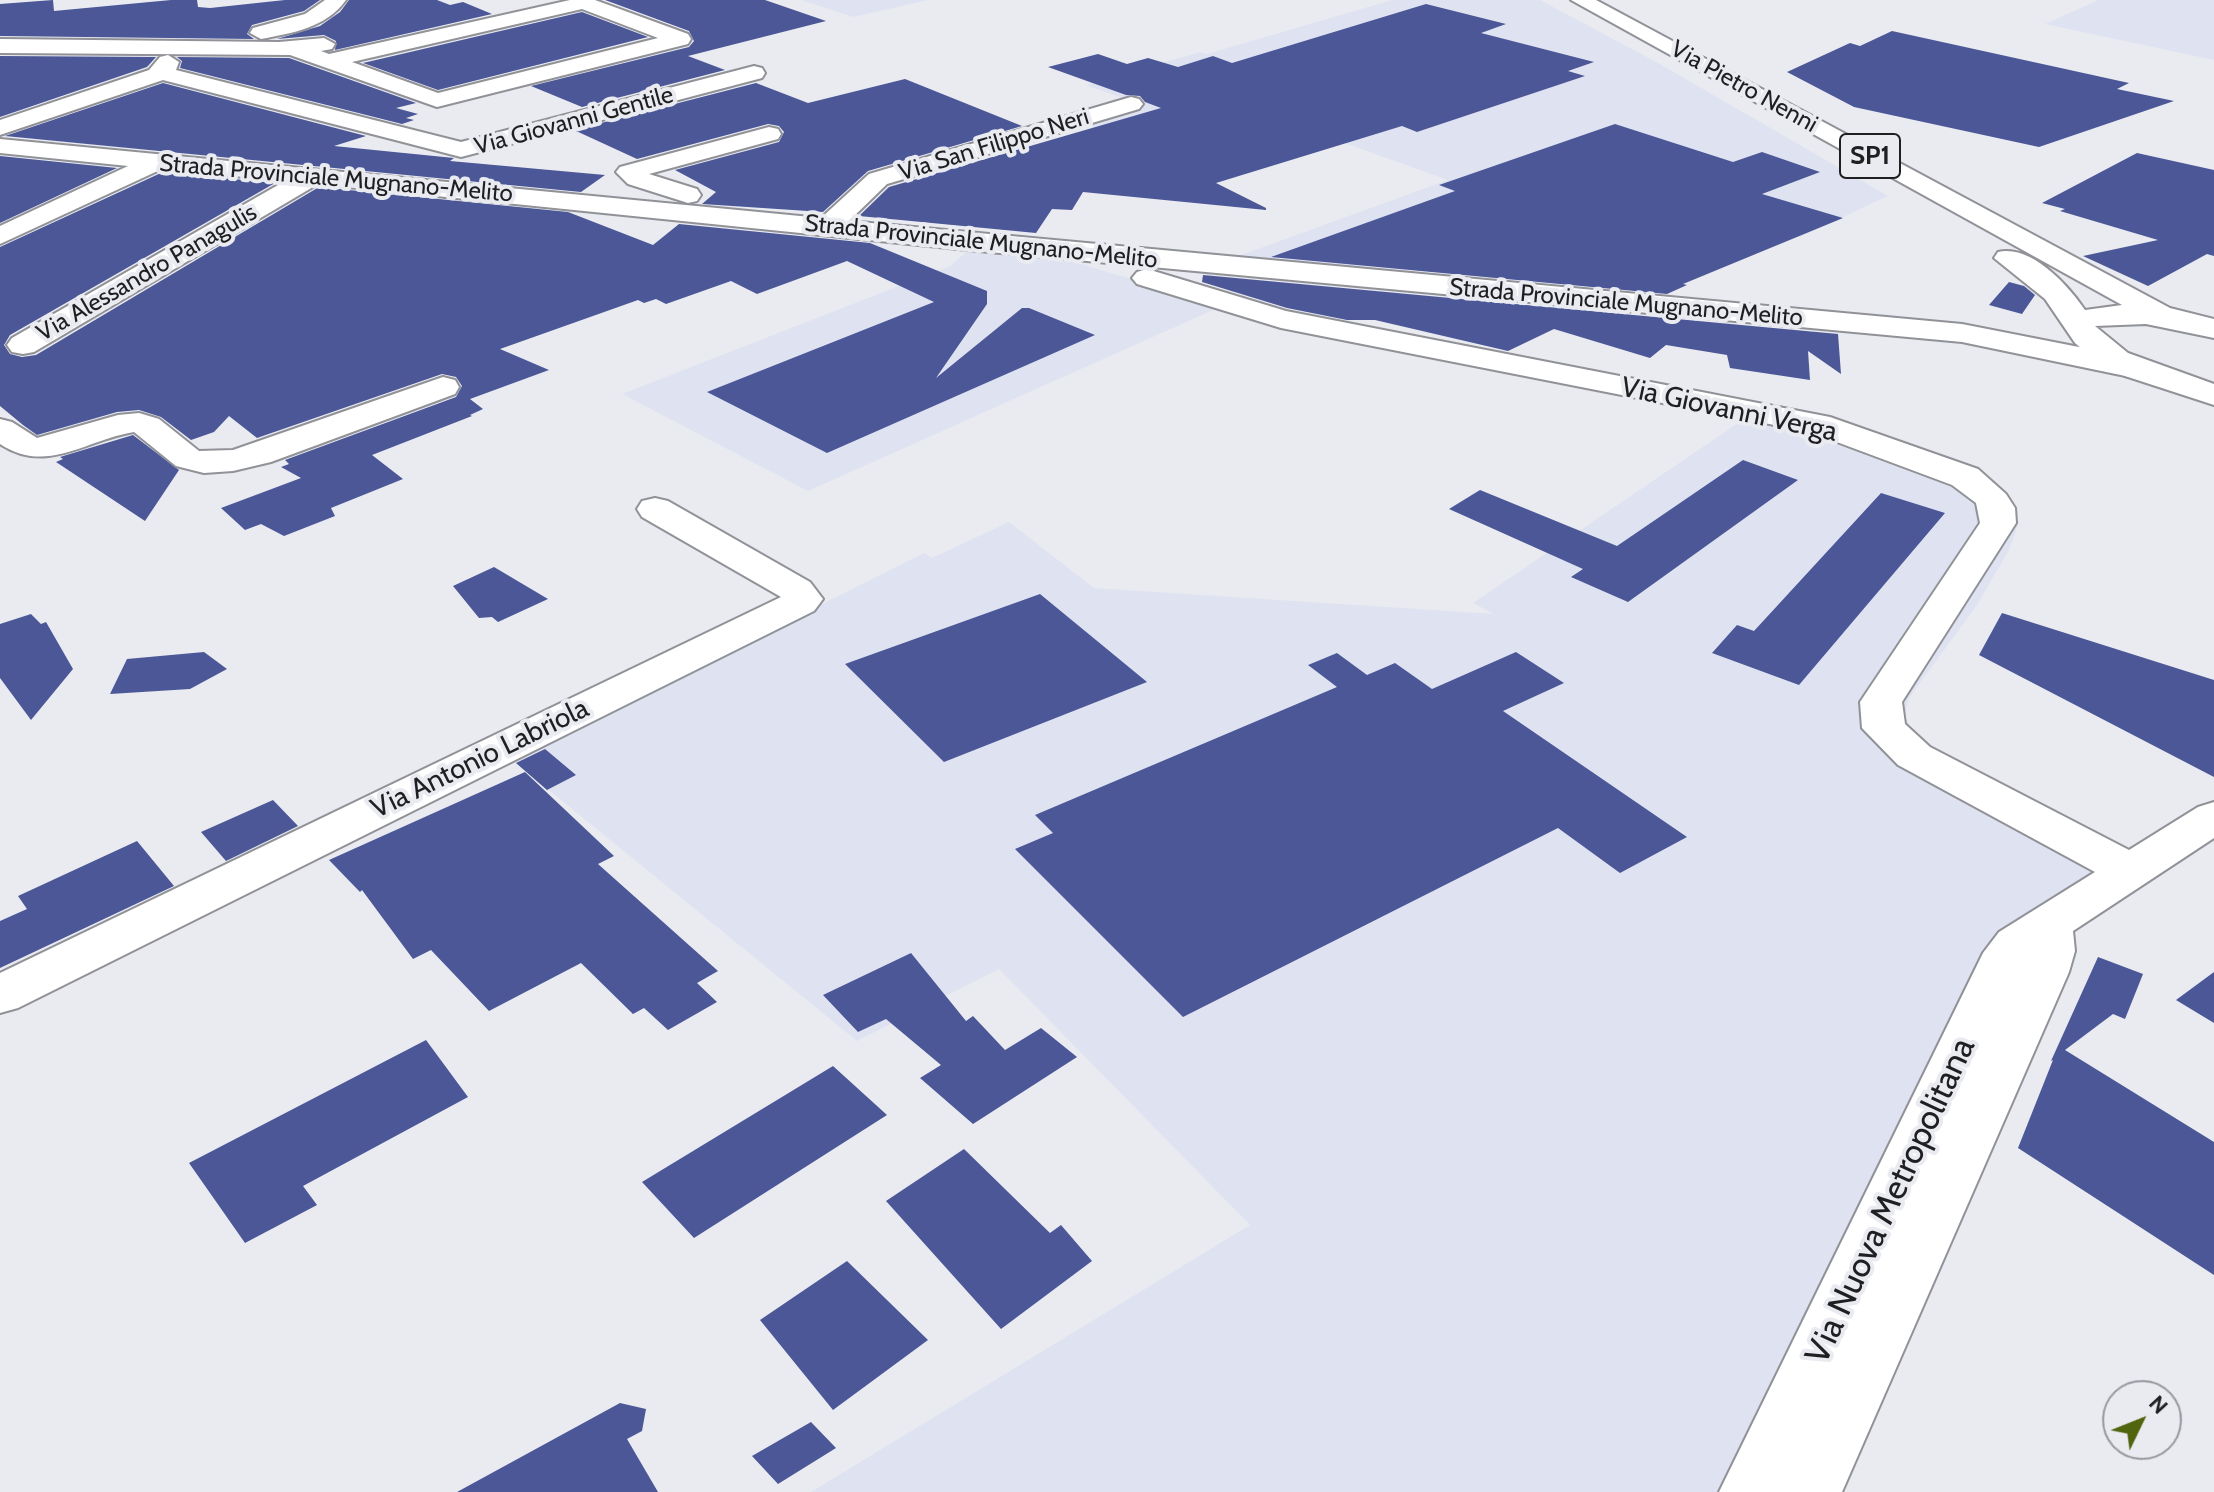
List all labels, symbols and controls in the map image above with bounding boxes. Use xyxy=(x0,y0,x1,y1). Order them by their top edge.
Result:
street label: Via Pietro Nenni xyxy=(1666,35,1822,139)
street label: Via Giovanni Gentile xyxy=(471,81,677,161)
street label: Via San Filippo Neri xyxy=(896,102,1092,188)
road number: SP1 xyxy=(1840,134,1900,178)
street label: Strada Provinciale Mugnano-Melito xyxy=(158,149,514,209)
street label: Via Alessandro Panagulis xyxy=(32,198,262,348)
street label: Strada Provinciale Mugnano-Melito xyxy=(803,209,1159,275)
street label: Strada Provinciale Mugnano-Melito xyxy=(1448,273,1804,333)
street label: Via Giovanni Verga xyxy=(1618,371,1840,449)
street label: Via Antonio Labriola xyxy=(366,692,594,826)
street label: Via Nuova Metropolitana xyxy=(1798,1032,1984,1370)
north arrow xyxy=(2102,1380,2182,1460)
text: N xyxy=(2143,1390,2174,1420)

